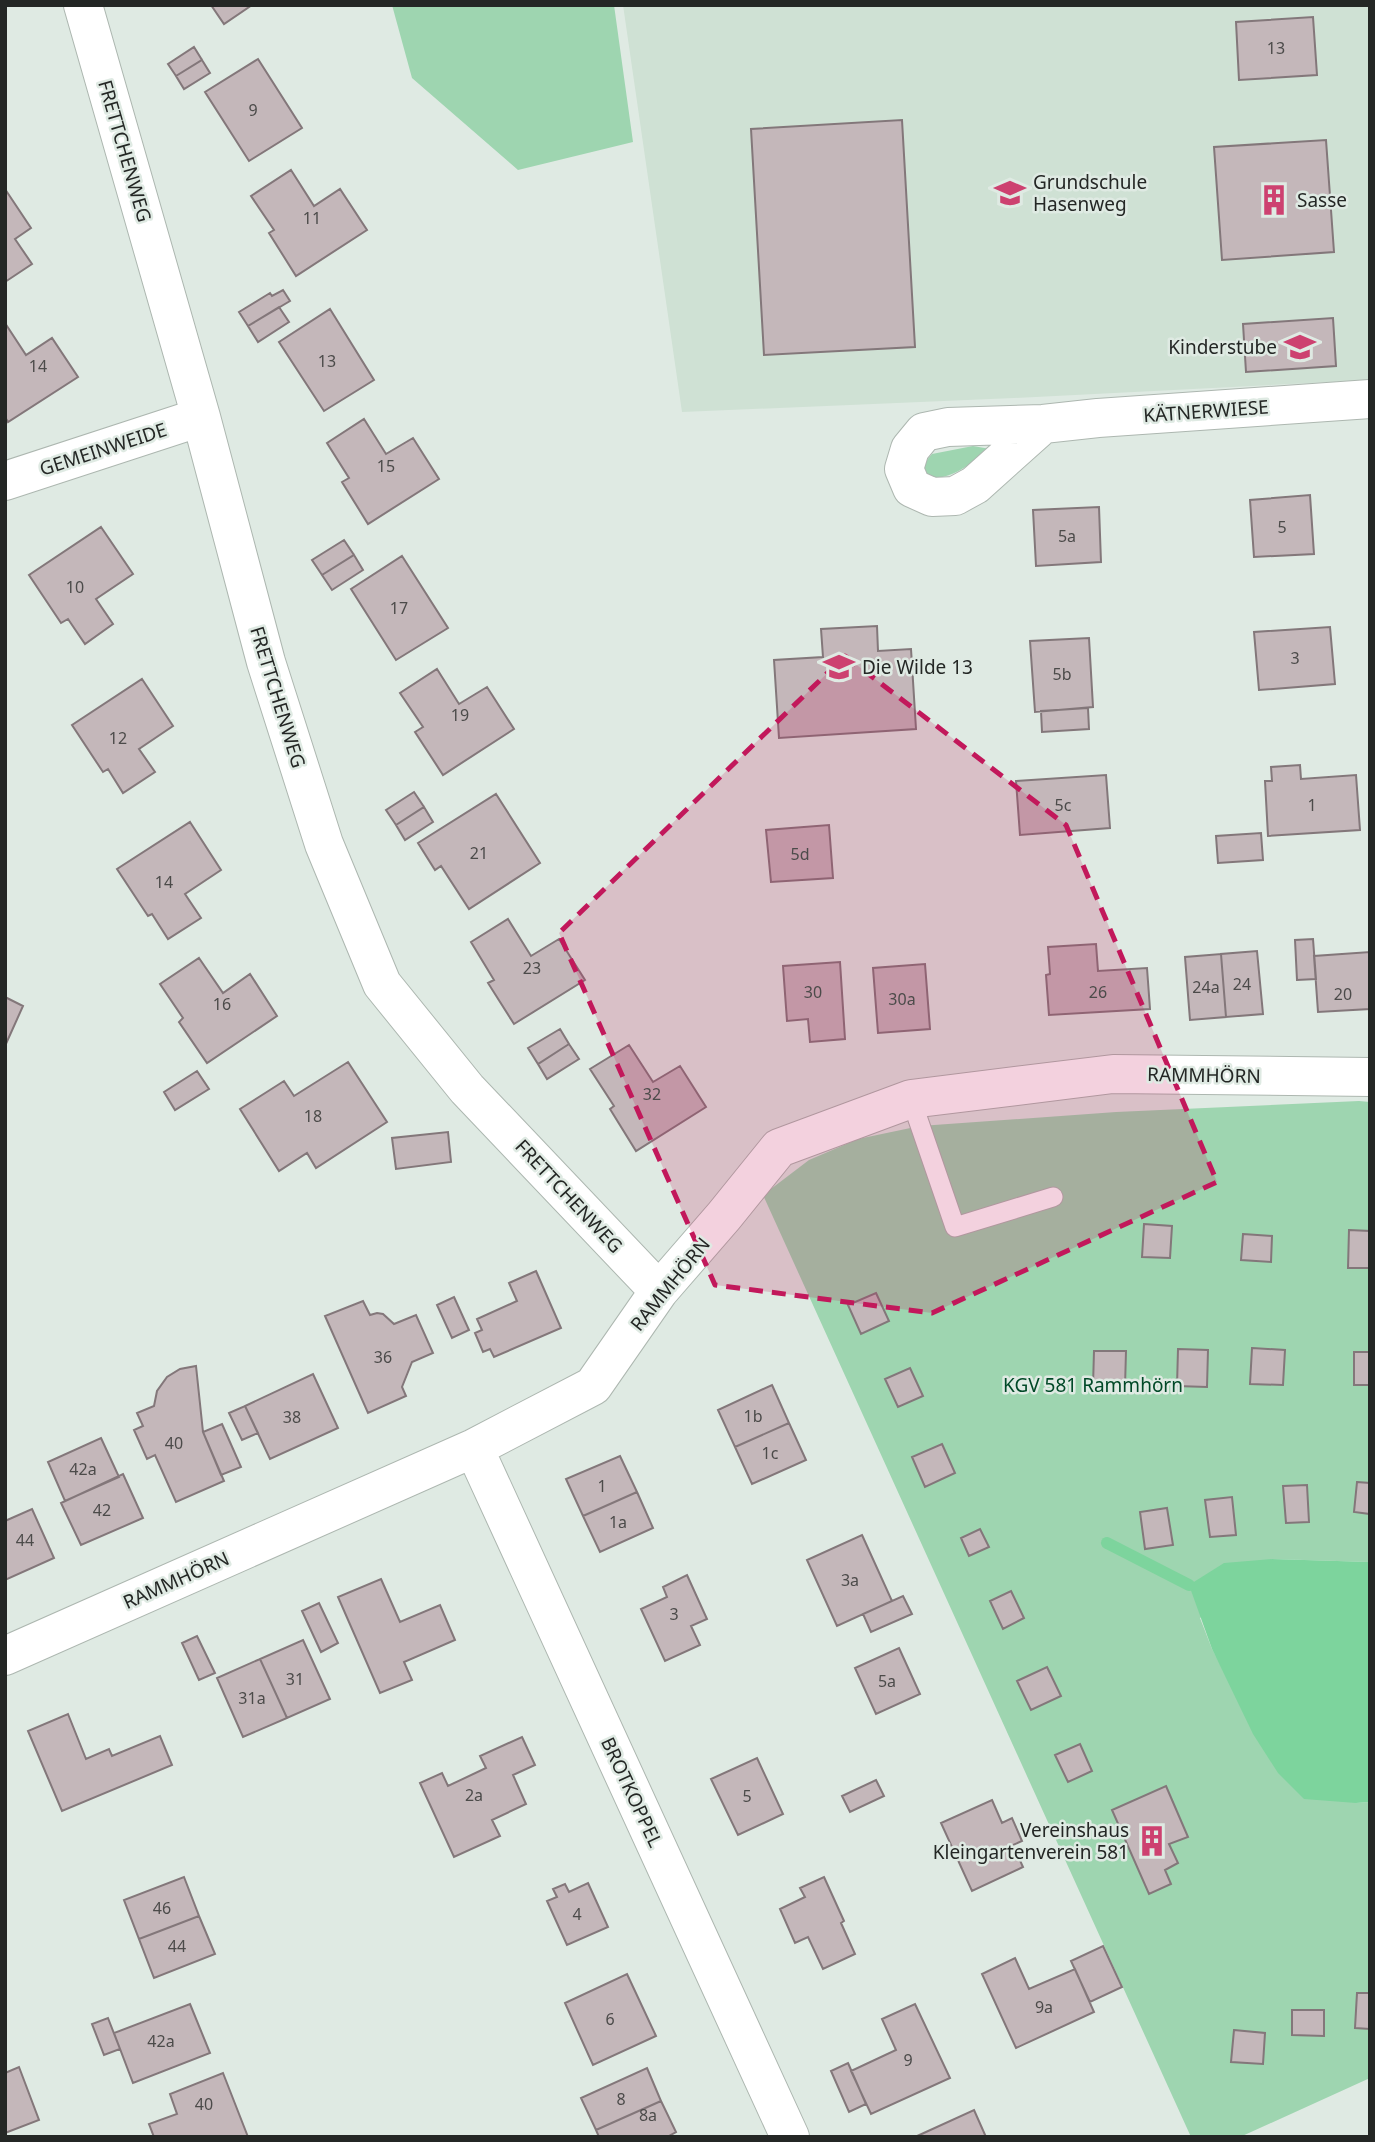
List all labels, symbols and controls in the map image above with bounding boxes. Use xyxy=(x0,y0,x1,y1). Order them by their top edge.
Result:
house number: 13 xyxy=(1267,37,1285,59)
street label: FRETTCHENWEG xyxy=(92,77,158,225)
house number: 9 xyxy=(248,99,258,121)
place label: Grundschule Hasenweg xyxy=(1033,169,1147,217)
school or university icon: Grundschule Hasenweg xyxy=(993,176,1027,210)
building icon: Sasse xyxy=(1257,183,1291,217)
place label: Sasse xyxy=(1297,187,1347,213)
house number: 11 xyxy=(303,207,321,229)
school or university icon: Kinderstube xyxy=(1283,330,1317,364)
place label: Kinderstube xyxy=(1168,334,1277,360)
house number: 13 xyxy=(318,350,336,372)
house number: 14 xyxy=(29,355,47,377)
street label: KÄTNERWIESE xyxy=(1142,394,1270,428)
street label: GEMEINWEIDE xyxy=(36,416,170,482)
house number: 15 xyxy=(377,455,395,477)
house number: 5 xyxy=(1277,516,1287,538)
house number: 5a xyxy=(1058,525,1076,547)
house number: 10 xyxy=(66,576,84,598)
house number: 17 xyxy=(390,597,408,619)
street label: FRETTCHENWEG xyxy=(244,623,312,771)
house number: 3 xyxy=(1290,647,1300,669)
school or university icon: Die Wilde 13 xyxy=(822,650,856,684)
place label: Die Wilde 13 xyxy=(862,654,973,680)
house number: 5b xyxy=(1053,663,1072,685)
house number: 19 xyxy=(451,704,469,726)
house number: 12 xyxy=(109,727,127,749)
house number: 5c xyxy=(1055,794,1072,816)
house number: 1 xyxy=(1307,794,1317,816)
house number: 21 xyxy=(470,842,488,864)
house number: 5d xyxy=(791,843,810,865)
house number: 14 xyxy=(155,871,173,893)
house number: 23 xyxy=(523,957,541,979)
house number: 24 xyxy=(1233,973,1251,995)
house number: 24a xyxy=(1192,976,1220,998)
house number: 30 xyxy=(804,981,822,1003)
house number: 26 xyxy=(1089,981,1107,1003)
house number: 20 xyxy=(1334,983,1352,1005)
house number: 30a xyxy=(888,988,916,1010)
house number: 16 xyxy=(213,993,231,1015)
street label: RAMMHÖRN xyxy=(1147,1061,1261,1089)
house number: 32 xyxy=(643,1083,661,1105)
house number: 18 xyxy=(304,1105,322,1127)
street label: FRETTCHENWEG xyxy=(510,1134,628,1258)
street label: RAMMHÖRN xyxy=(624,1232,716,1336)
house number: 36 xyxy=(374,1346,392,1368)
park label: KGV 581 Rammhörn xyxy=(1003,1372,1183,1398)
house number: 1b xyxy=(744,1405,763,1427)
house number: 38 xyxy=(283,1406,301,1428)
house number: 40 xyxy=(165,1432,183,1454)
house number: 1c xyxy=(762,1442,779,1464)
house number: 42a xyxy=(69,1458,97,1480)
house number: 1 xyxy=(597,1475,607,1497)
house number: 42 xyxy=(93,1499,111,1521)
house number: 1a xyxy=(609,1511,627,1533)
house number: 44 xyxy=(16,1529,34,1551)
street label: RAMMHÖRN xyxy=(119,1545,233,1615)
house number: 3a xyxy=(841,1569,859,1591)
house number: 3 xyxy=(669,1603,679,1625)
house number: 31 xyxy=(286,1668,304,1690)
house number: 5a xyxy=(878,1670,896,1692)
house number: 31a xyxy=(238,1687,266,1709)
street label: BROTKOPPEL xyxy=(595,1733,669,1851)
house number: 2a xyxy=(465,1784,483,1806)
house number: 5 xyxy=(742,1785,752,1807)
place label: Vereinshaus Kleingartenverein 581 xyxy=(933,1817,1129,1865)
building icon: Vereinshaus Kleingartenverein 581 xyxy=(1135,1824,1169,1858)
house number: 46 xyxy=(153,1897,171,1919)
house number: 4 xyxy=(572,1903,582,1925)
house number: 44 xyxy=(168,1935,186,1957)
house number: 9a xyxy=(1035,1996,1053,2018)
house number: 6 xyxy=(605,2008,615,2030)
house number: 42a xyxy=(147,2030,175,2052)
house number: 9 xyxy=(903,2049,913,2071)
house number: 8 xyxy=(616,2088,626,2110)
house number: 40 xyxy=(195,2093,213,2115)
house number: 8a xyxy=(639,2104,657,2126)

